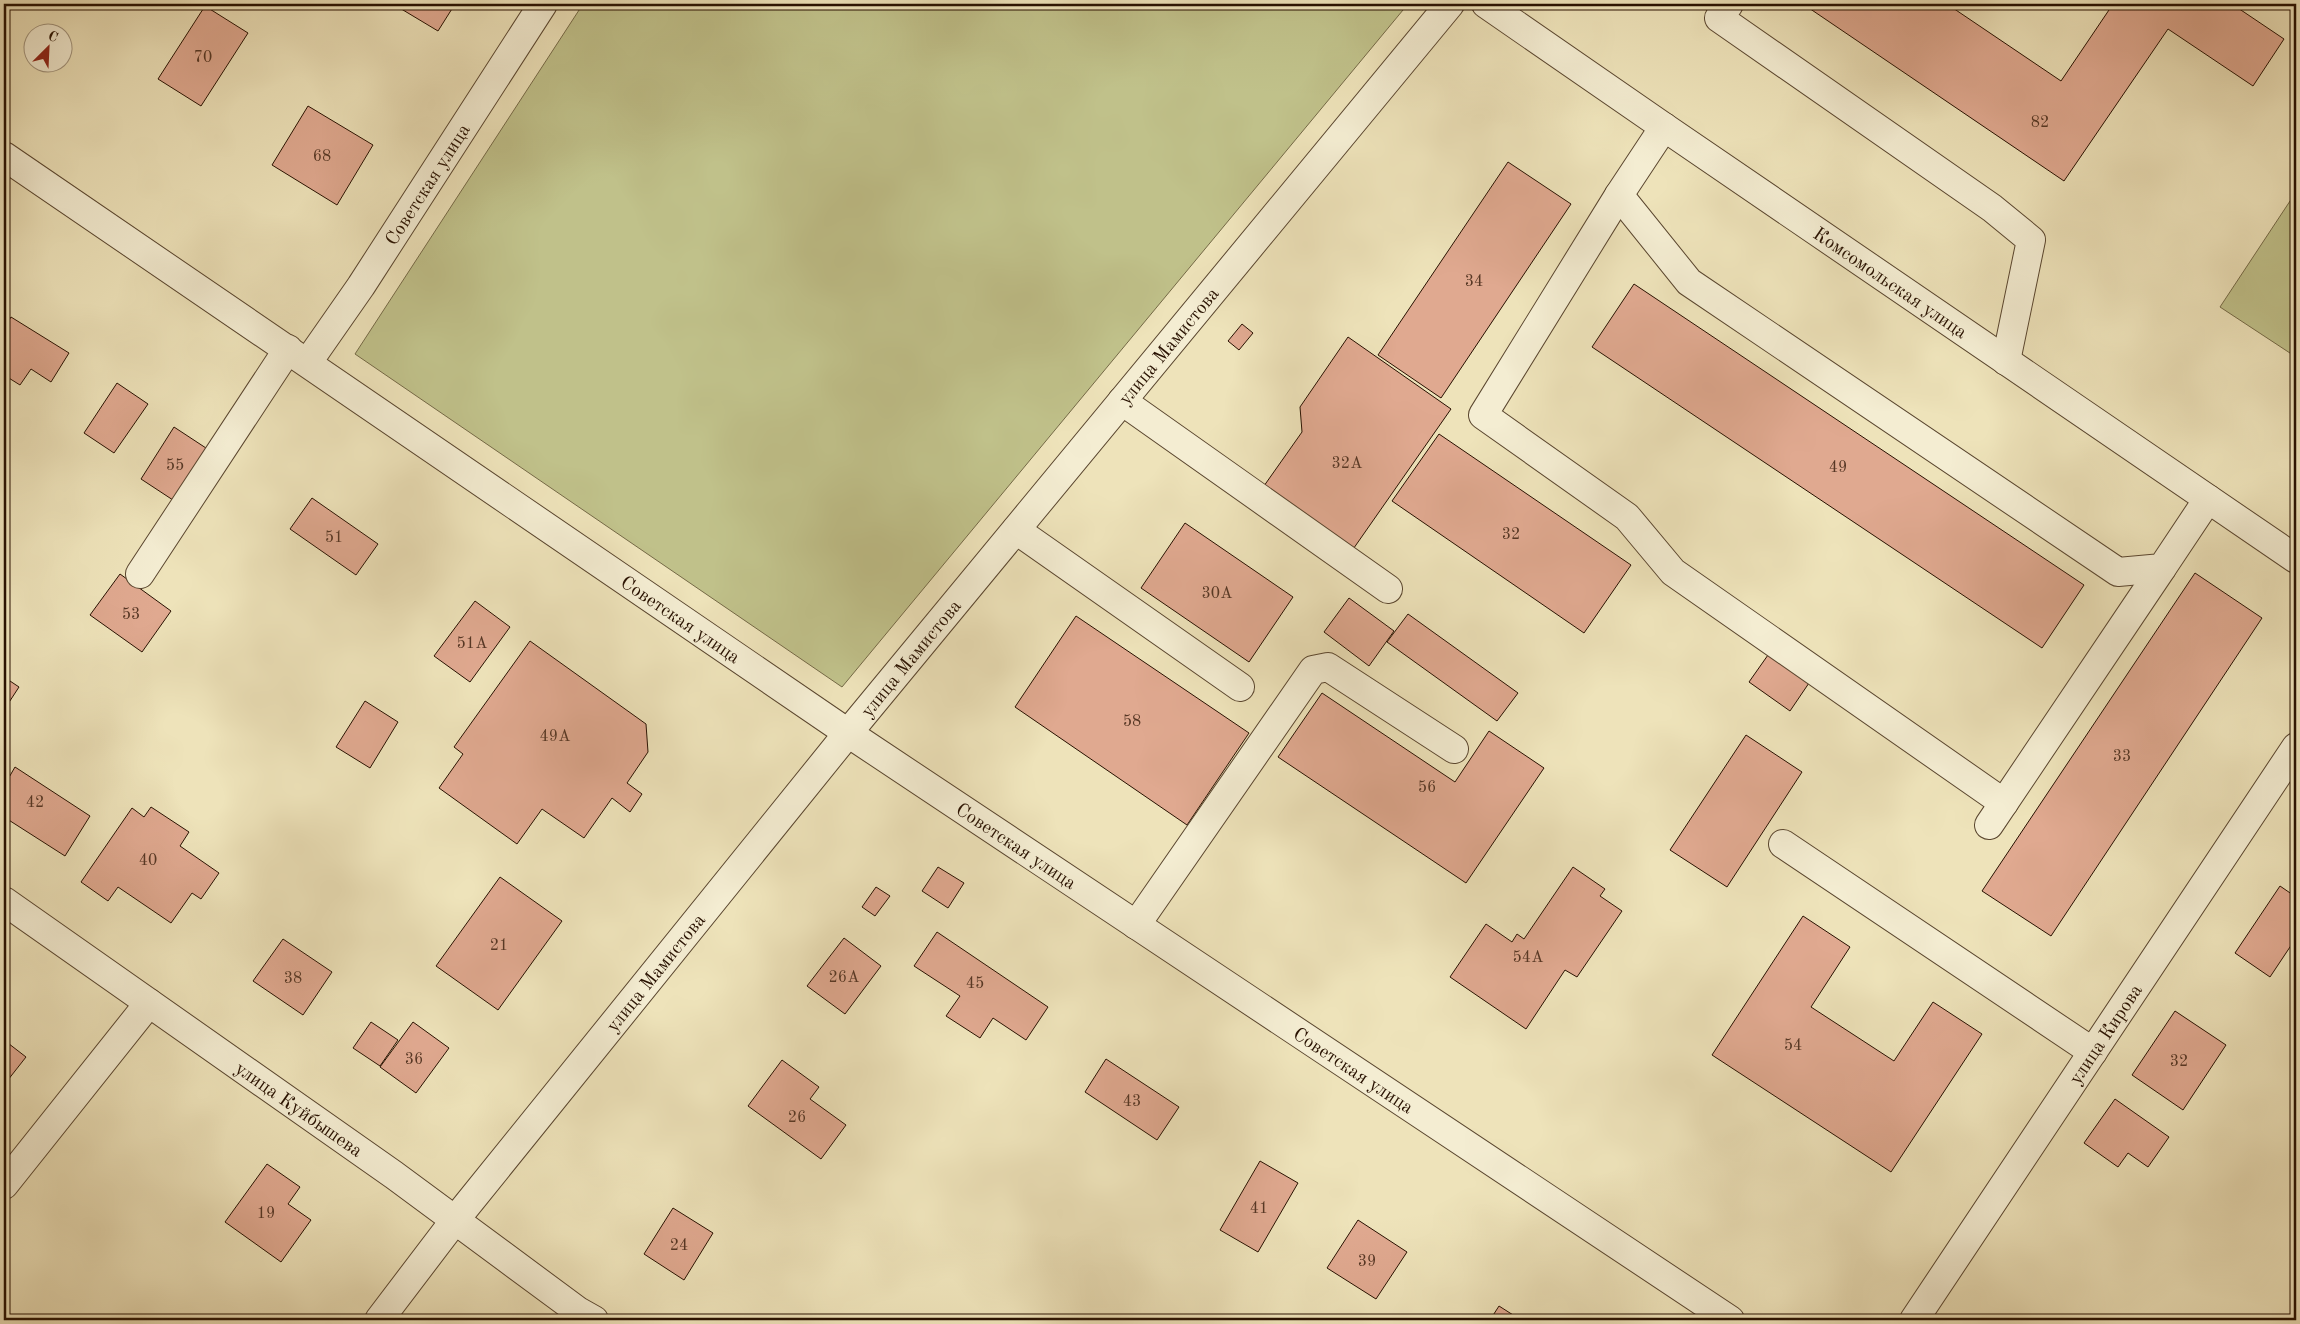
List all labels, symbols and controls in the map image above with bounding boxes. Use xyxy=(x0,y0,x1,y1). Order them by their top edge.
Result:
north arrow xyxy=(22,22,72,72)
text: С xyxy=(46,29,60,45)
house number: 70 xyxy=(194,50,212,66)
house number: 82 xyxy=(2031,115,2049,131)
street label: Советская улица xyxy=(383,121,475,249)
house number: 68 xyxy=(313,149,331,165)
street label: Комсомольская улица xyxy=(1809,225,1970,344)
house number: 34 xyxy=(1465,274,1483,290)
street label: улица Мамистова xyxy=(1116,284,1224,409)
house number: 32А xyxy=(1332,456,1362,472)
house number: 55 xyxy=(166,458,184,474)
house number: 49 xyxy=(1829,460,1847,476)
house number: 32 xyxy=(1502,527,1520,543)
house number: 51 xyxy=(325,530,343,546)
street label: Советская улица xyxy=(616,573,743,669)
house number: 30А xyxy=(1202,586,1232,602)
street label: улица Мамистова xyxy=(858,597,966,722)
house number: 53 xyxy=(122,607,140,623)
house number: 51А xyxy=(457,636,487,652)
house number: 58 xyxy=(1123,714,1141,730)
house number: 49А xyxy=(540,729,570,745)
house number: 33 xyxy=(2113,749,2131,765)
house number: 56 xyxy=(1418,780,1436,796)
house number: 42 xyxy=(26,795,44,811)
street label: Советская улица xyxy=(952,801,1079,894)
house number: 40 xyxy=(139,853,157,869)
street label: улица Мамистова xyxy=(604,911,710,1036)
house number: 21 xyxy=(490,938,508,954)
house number: 54А xyxy=(1513,950,1543,966)
house number: 26А xyxy=(829,970,859,986)
house number: 38 xyxy=(284,971,302,987)
house number: 45 xyxy=(966,976,984,992)
street label: улица Кирова xyxy=(2067,981,2147,1089)
street label: Советская улица xyxy=(1289,1025,1417,1119)
house number: 54 xyxy=(1784,1038,1802,1054)
house number: 36 xyxy=(405,1052,423,1068)
house number: 32 xyxy=(2170,1054,2188,1070)
street label: улица Куйбышева xyxy=(231,1059,366,1162)
house number: 43 xyxy=(1123,1094,1141,1110)
house number: 26 xyxy=(788,1110,806,1126)
house number: 41 xyxy=(1250,1201,1268,1217)
house number: 19 xyxy=(257,1206,275,1222)
house number: 24 xyxy=(670,1238,688,1254)
house number: 39 xyxy=(1358,1254,1376,1270)

